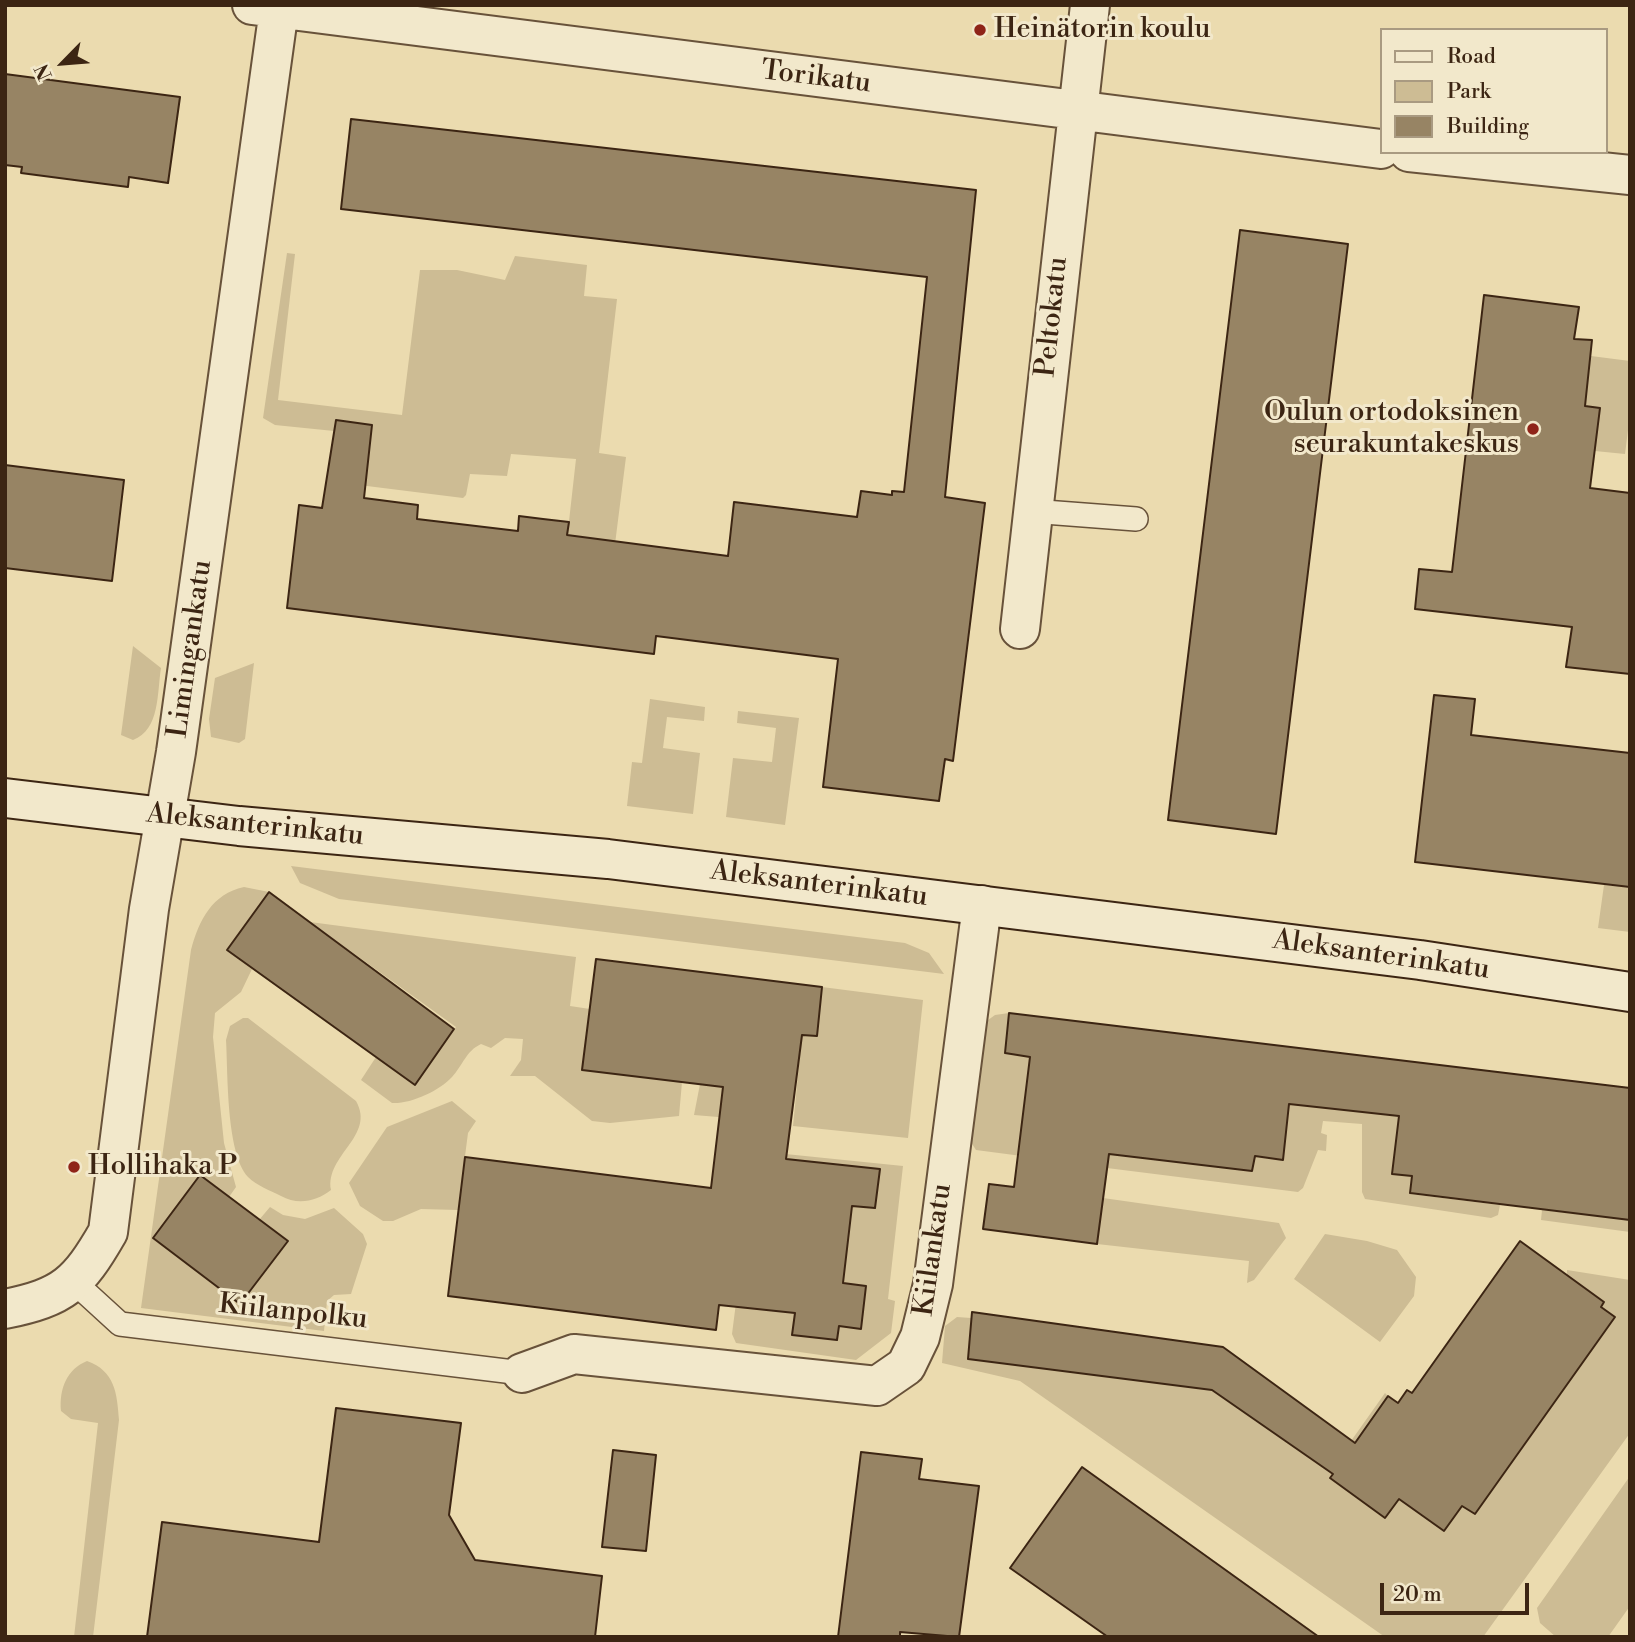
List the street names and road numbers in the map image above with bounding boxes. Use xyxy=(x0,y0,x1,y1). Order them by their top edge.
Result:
street label: Torikatu xyxy=(759,55,873,101)
street label: Peltokatu xyxy=(1030,255,1076,379)
street label: Limingankatu xyxy=(162,558,220,740)
street label: Aleksanterinkatu xyxy=(145,798,365,854)
street label: Aleksanterinkatu xyxy=(709,855,929,915)
street label: Aleksanterinkatu xyxy=(1270,924,1492,988)
street label: Kiilankatu xyxy=(908,1182,960,1318)
street label: Kiilanpolku xyxy=(217,1288,369,1338)

